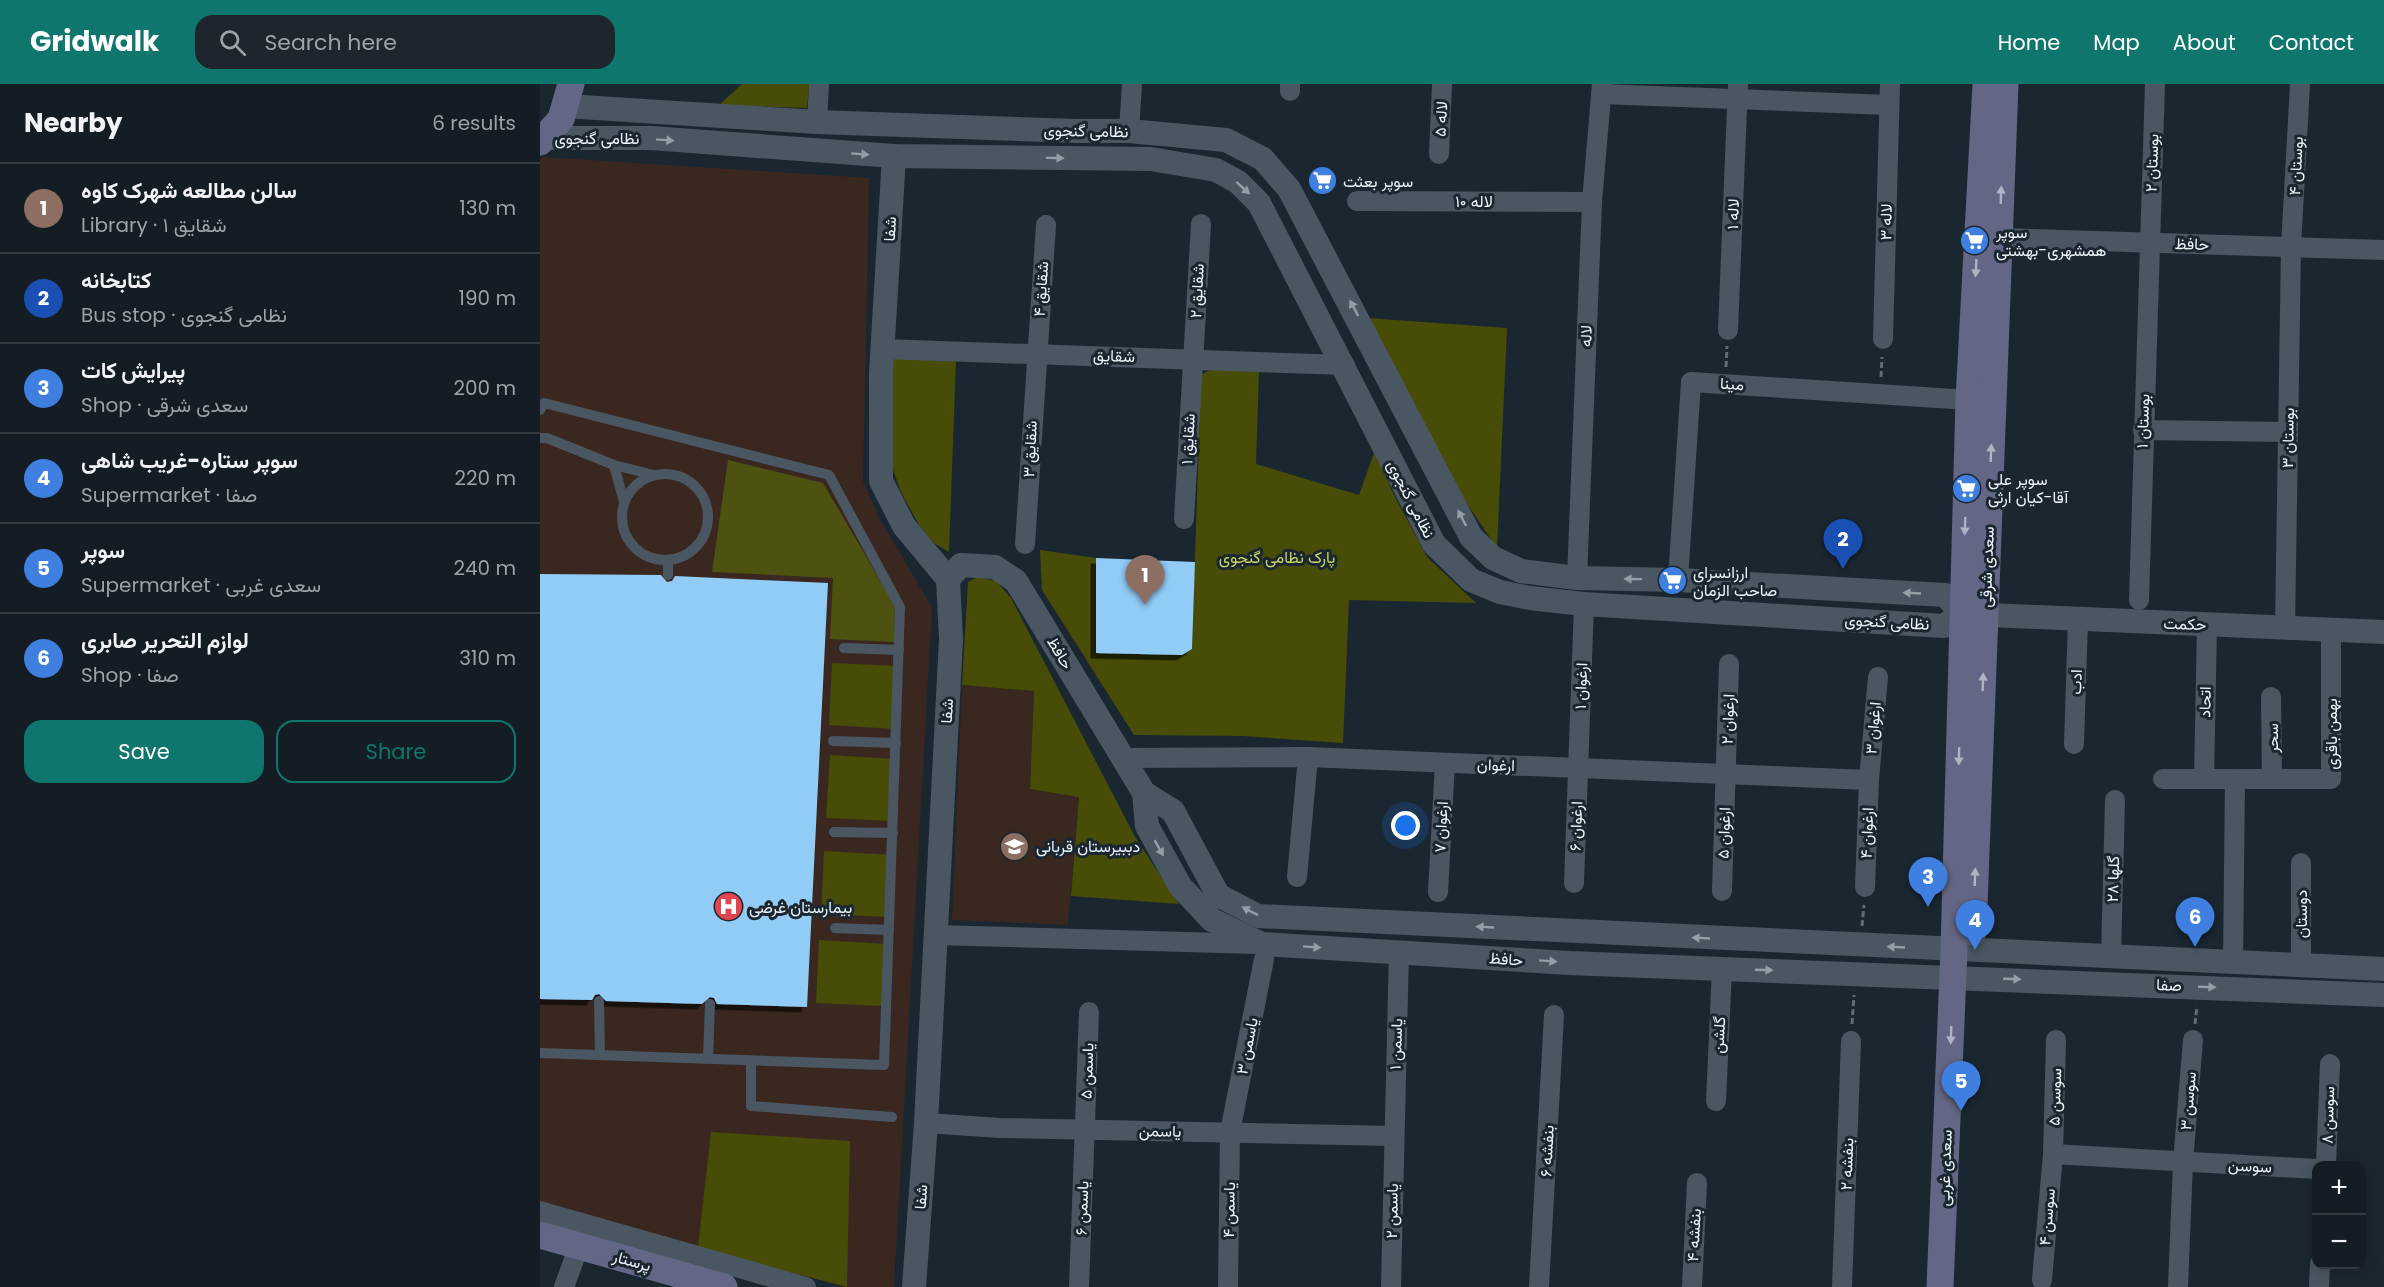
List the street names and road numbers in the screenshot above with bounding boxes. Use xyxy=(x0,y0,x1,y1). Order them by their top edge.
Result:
street label: لاله ۵ xyxy=(1429,101,1453,137)
street label: نظامی گنجوی xyxy=(1043,119,1129,143)
street label: نظامی گنجوی xyxy=(555,127,639,150)
street label: بوستان ۲ xyxy=(2139,133,2165,193)
street label: بوستان ۴ xyxy=(2283,136,2309,196)
street label: لاله ۱۰ xyxy=(1455,190,1493,213)
street label: لاله ۱ xyxy=(1721,198,1745,230)
street label: لاله ۳ xyxy=(1874,203,1898,241)
street label: شفا xyxy=(878,216,902,242)
street label: حافظ xyxy=(2174,232,2210,256)
street label: شقایق ۴ xyxy=(1028,261,1054,317)
street label: شقایق ۲ xyxy=(1184,263,1210,319)
street label: لاله xyxy=(1574,325,1598,347)
street label: شقایق xyxy=(1093,344,1135,368)
street label: مینا xyxy=(1719,372,1745,396)
street label: بوستان ۱ xyxy=(2131,393,2155,449)
street label: بوستان ۳ xyxy=(2276,408,2300,468)
street label: شقایق ۱ xyxy=(1175,413,1201,465)
street label: شقایق ۳ xyxy=(1017,420,1043,478)
street label: نظامی گنجوی xyxy=(1381,456,1441,542)
street label: سعدی شرقی xyxy=(1974,526,2000,608)
street label: نظامی گنجوی xyxy=(1844,608,1930,636)
street label: حکمت xyxy=(2163,612,2207,636)
street label: حافظ xyxy=(1041,632,1079,674)
street label: ارغوان ۱ xyxy=(1569,662,1593,710)
street label: ادب xyxy=(2064,669,2088,695)
street label: اتحاد xyxy=(2193,686,2217,718)
street label: ارغوان ۲ xyxy=(1716,693,1740,745)
street label: شفا xyxy=(935,698,959,724)
street label: بهمن باقری xyxy=(2320,698,2343,770)
street label: ارغوان ۳ xyxy=(1859,701,1887,755)
street label: سحر xyxy=(2261,723,2284,754)
street label: ارغوان xyxy=(1477,753,1515,777)
street label: ارغوان ۷ xyxy=(1428,801,1454,853)
street label: ارغوان ۶ xyxy=(1564,801,1588,851)
street label: ارغوان ۵ xyxy=(1712,807,1736,859)
street label: ارغوان ۴ xyxy=(1855,807,1879,859)
street label: گلها ۲۸ xyxy=(2101,855,2125,903)
street label: دوستان xyxy=(2290,890,2313,938)
street label: حافظ xyxy=(1488,946,1524,972)
street label: صفا xyxy=(2156,973,2182,997)
street label: یاسمن ۳ xyxy=(1230,1016,1264,1076)
street label: گلشن xyxy=(1707,1016,1731,1054)
street label: یاسمن ۱ xyxy=(1384,1018,1408,1070)
street label: یاسمن ۵ xyxy=(1075,1043,1099,1099)
street label: سوسن ۵ xyxy=(2043,1068,2067,1126)
street label: سوسن ۳ xyxy=(2174,1071,2202,1131)
street label: سوسن ۸ xyxy=(2316,1086,2340,1144)
street label: یاسمن xyxy=(1139,1119,1181,1143)
street label: بنفشه ۶ xyxy=(1534,1124,1560,1178)
street label: سعدی غربی xyxy=(1932,1129,1958,1207)
street label: بنفشه ۲ xyxy=(1835,1137,1859,1191)
street label: سوسن xyxy=(2227,1153,2273,1179)
street label: یاسمن ۶ xyxy=(1070,1180,1094,1236)
street label: یاسمن ۴ xyxy=(1217,1182,1241,1238)
street label: یاسمن ۲ xyxy=(1380,1183,1404,1239)
street label: شفا xyxy=(909,1184,933,1210)
street label: سوسن ۴ xyxy=(2033,1187,2061,1247)
street label: بنفشه ۴ xyxy=(1681,1208,1707,1262)
street label: پرستار xyxy=(609,1244,654,1277)

